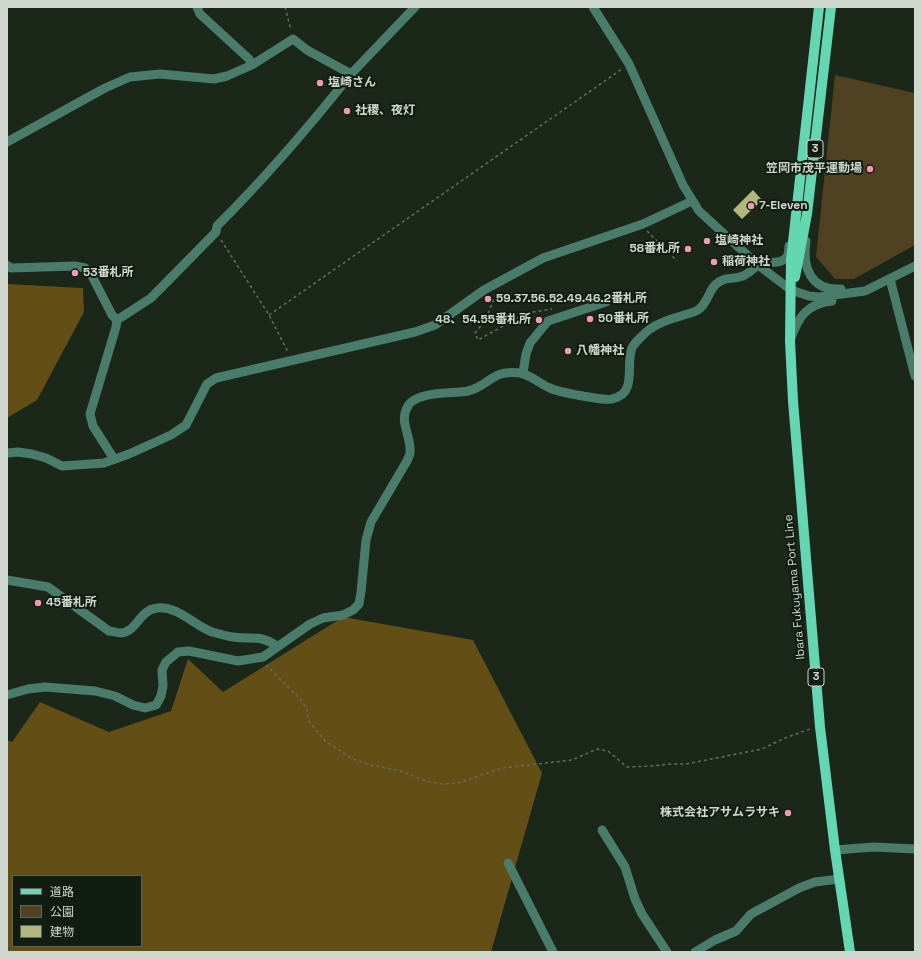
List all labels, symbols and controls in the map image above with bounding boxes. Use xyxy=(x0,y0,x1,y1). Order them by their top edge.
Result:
place label: 塩崎さん xyxy=(328,76,376,90)
marker: 塩崎さん xyxy=(315,78,325,88)
place label: 社稷、夜灯 xyxy=(355,104,415,118)
marker: 社稷、夜灯 xyxy=(342,106,352,116)
road number: 3 xyxy=(807,140,823,158)
place label: 笠岡市茂平運動場 xyxy=(766,162,862,176)
marker: 笠岡市茂平運動場 xyxy=(865,164,875,174)
place label: 7-Eleven xyxy=(759,199,808,213)
marker: 7-Eleven xyxy=(746,201,756,211)
place label: 塩崎神社 xyxy=(715,234,763,248)
marker: 塩崎神社 xyxy=(702,236,712,246)
place label: 58番札所 xyxy=(630,242,680,256)
marker: 58番札所 xyxy=(683,244,693,254)
place label: 稲荷神社 xyxy=(722,255,770,269)
marker: 稲荷神社 xyxy=(709,257,719,267)
place label: 53番札所 xyxy=(83,266,133,280)
marker: 53番札所 xyxy=(70,268,80,278)
place label: 59.37.56.52.49.46.2番札所 xyxy=(496,292,647,306)
marker: 59.37.56.52.49.46.2番札所 xyxy=(483,294,493,304)
place label: 50番札所 xyxy=(598,312,649,326)
place label: 48、54.55番札所 xyxy=(435,313,531,327)
marker: 50番札所 xyxy=(585,314,595,324)
marker: 48、54.55番札所 xyxy=(534,315,544,325)
place label: 八幡神社 xyxy=(576,344,624,358)
marker: 八幡神社 xyxy=(563,346,573,356)
street label: Ibara Fukuyama Port Line xyxy=(781,514,809,660)
place label: 45番札所 xyxy=(46,596,97,610)
marker: 45番札所 xyxy=(33,598,43,608)
road number: 3 xyxy=(808,668,824,686)
place label: 株式会社アサムラサキ xyxy=(660,806,780,820)
marker: 株式会社アサムラサキ xyxy=(783,808,793,818)
legend xyxy=(12,875,142,947)
text: 道路 xyxy=(50,884,74,900)
text: 公園 xyxy=(50,904,74,920)
text: 建物 xyxy=(50,924,74,940)

